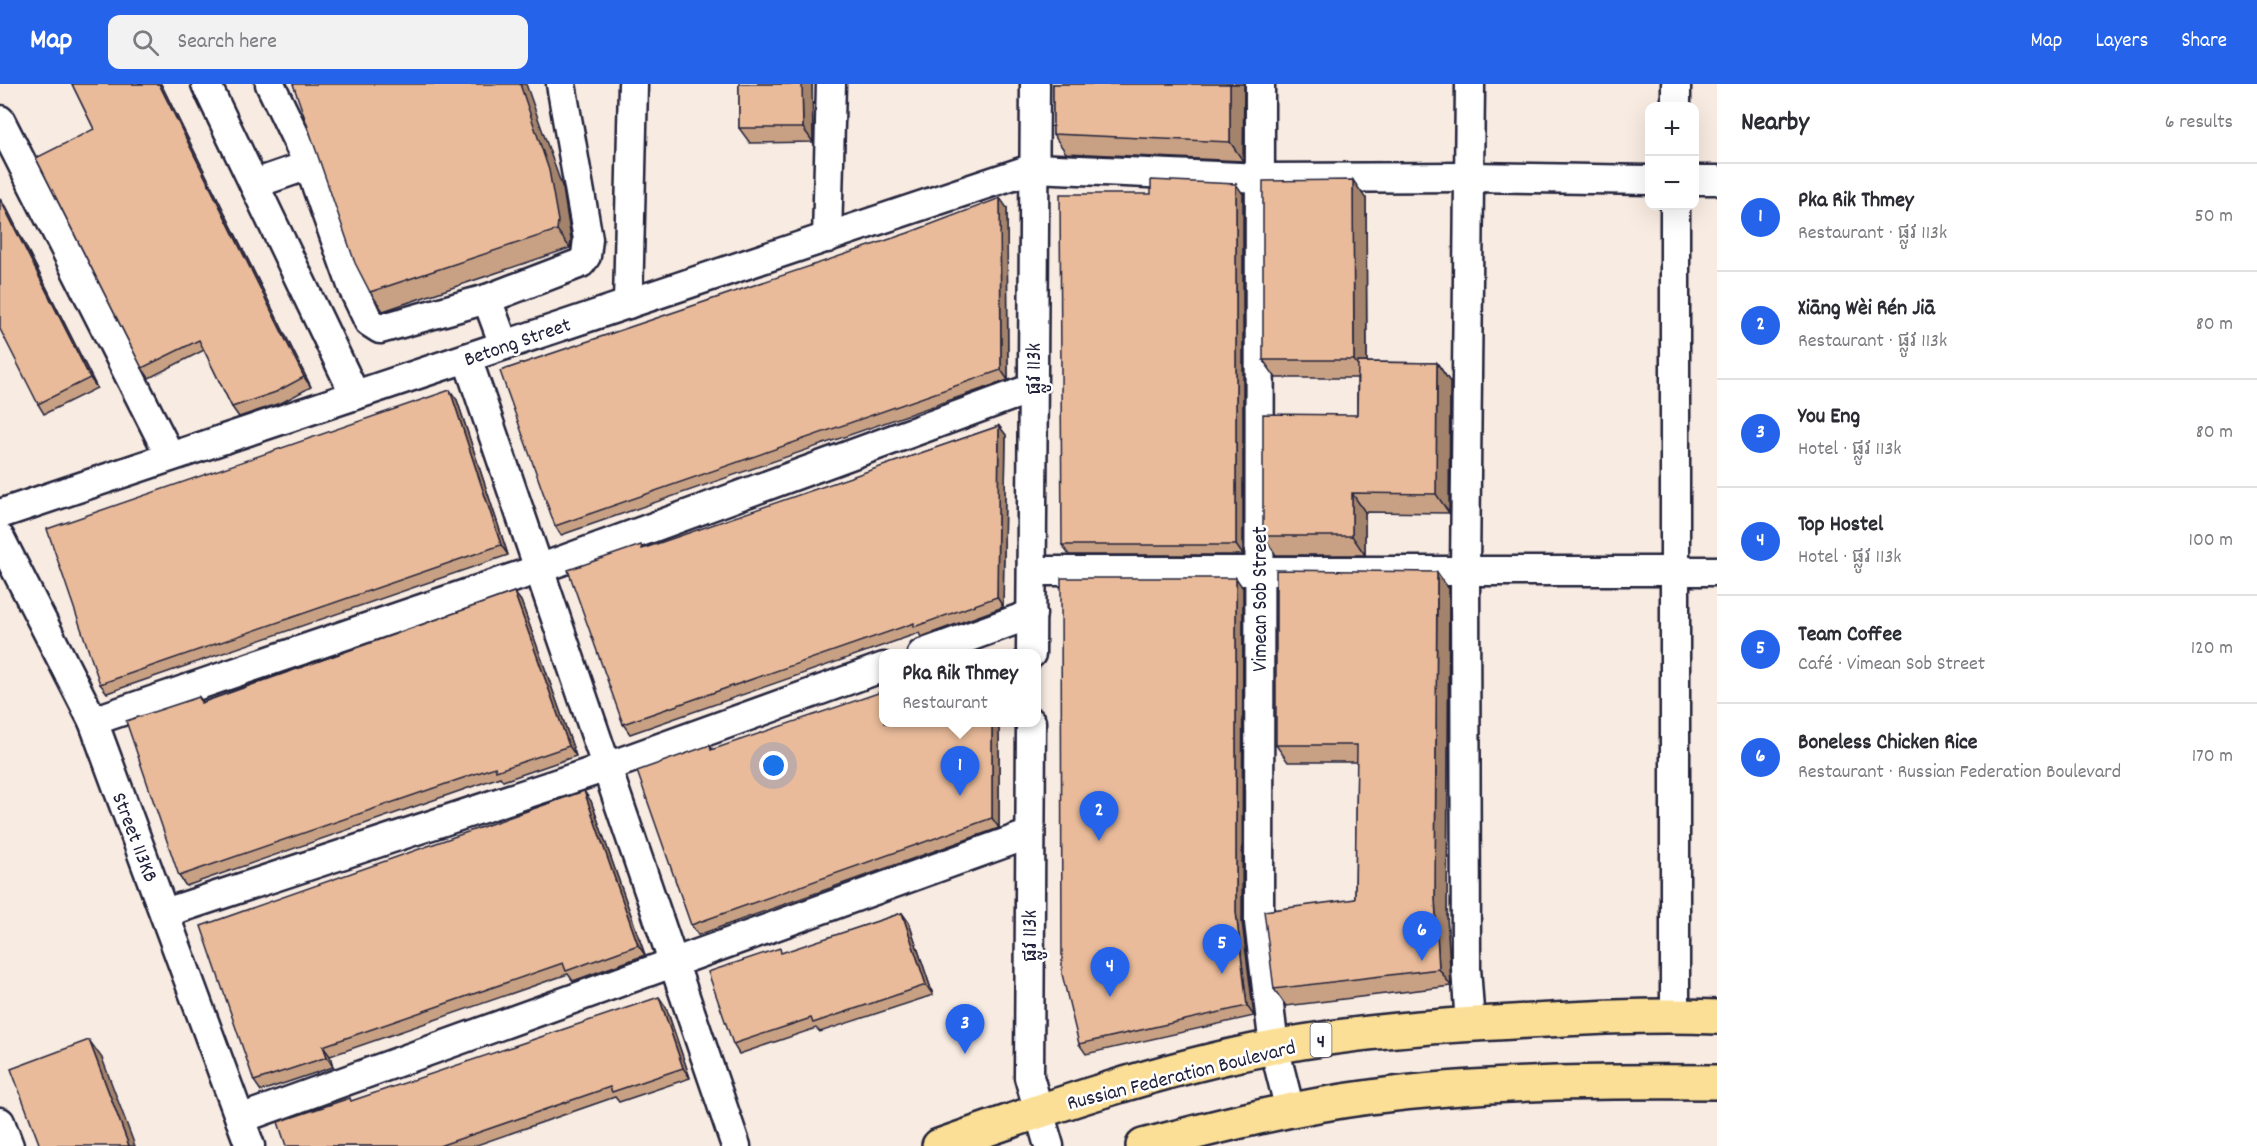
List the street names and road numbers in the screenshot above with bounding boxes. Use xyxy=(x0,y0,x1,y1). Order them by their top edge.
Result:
street label: Betong Street xyxy=(461,311,576,376)
street label: ផ្លូវ 113k xyxy=(1021,343,1052,395)
street label: Vimean Sob Street xyxy=(1247,526,1277,672)
street label: Street 113KB xyxy=(102,789,164,887)
street label: ផ្លូវ 113k xyxy=(1017,910,1048,962)
road number: 4 xyxy=(1310,1023,1332,1057)
street label: Russian Federation Boulevard xyxy=(1064,1034,1299,1120)

